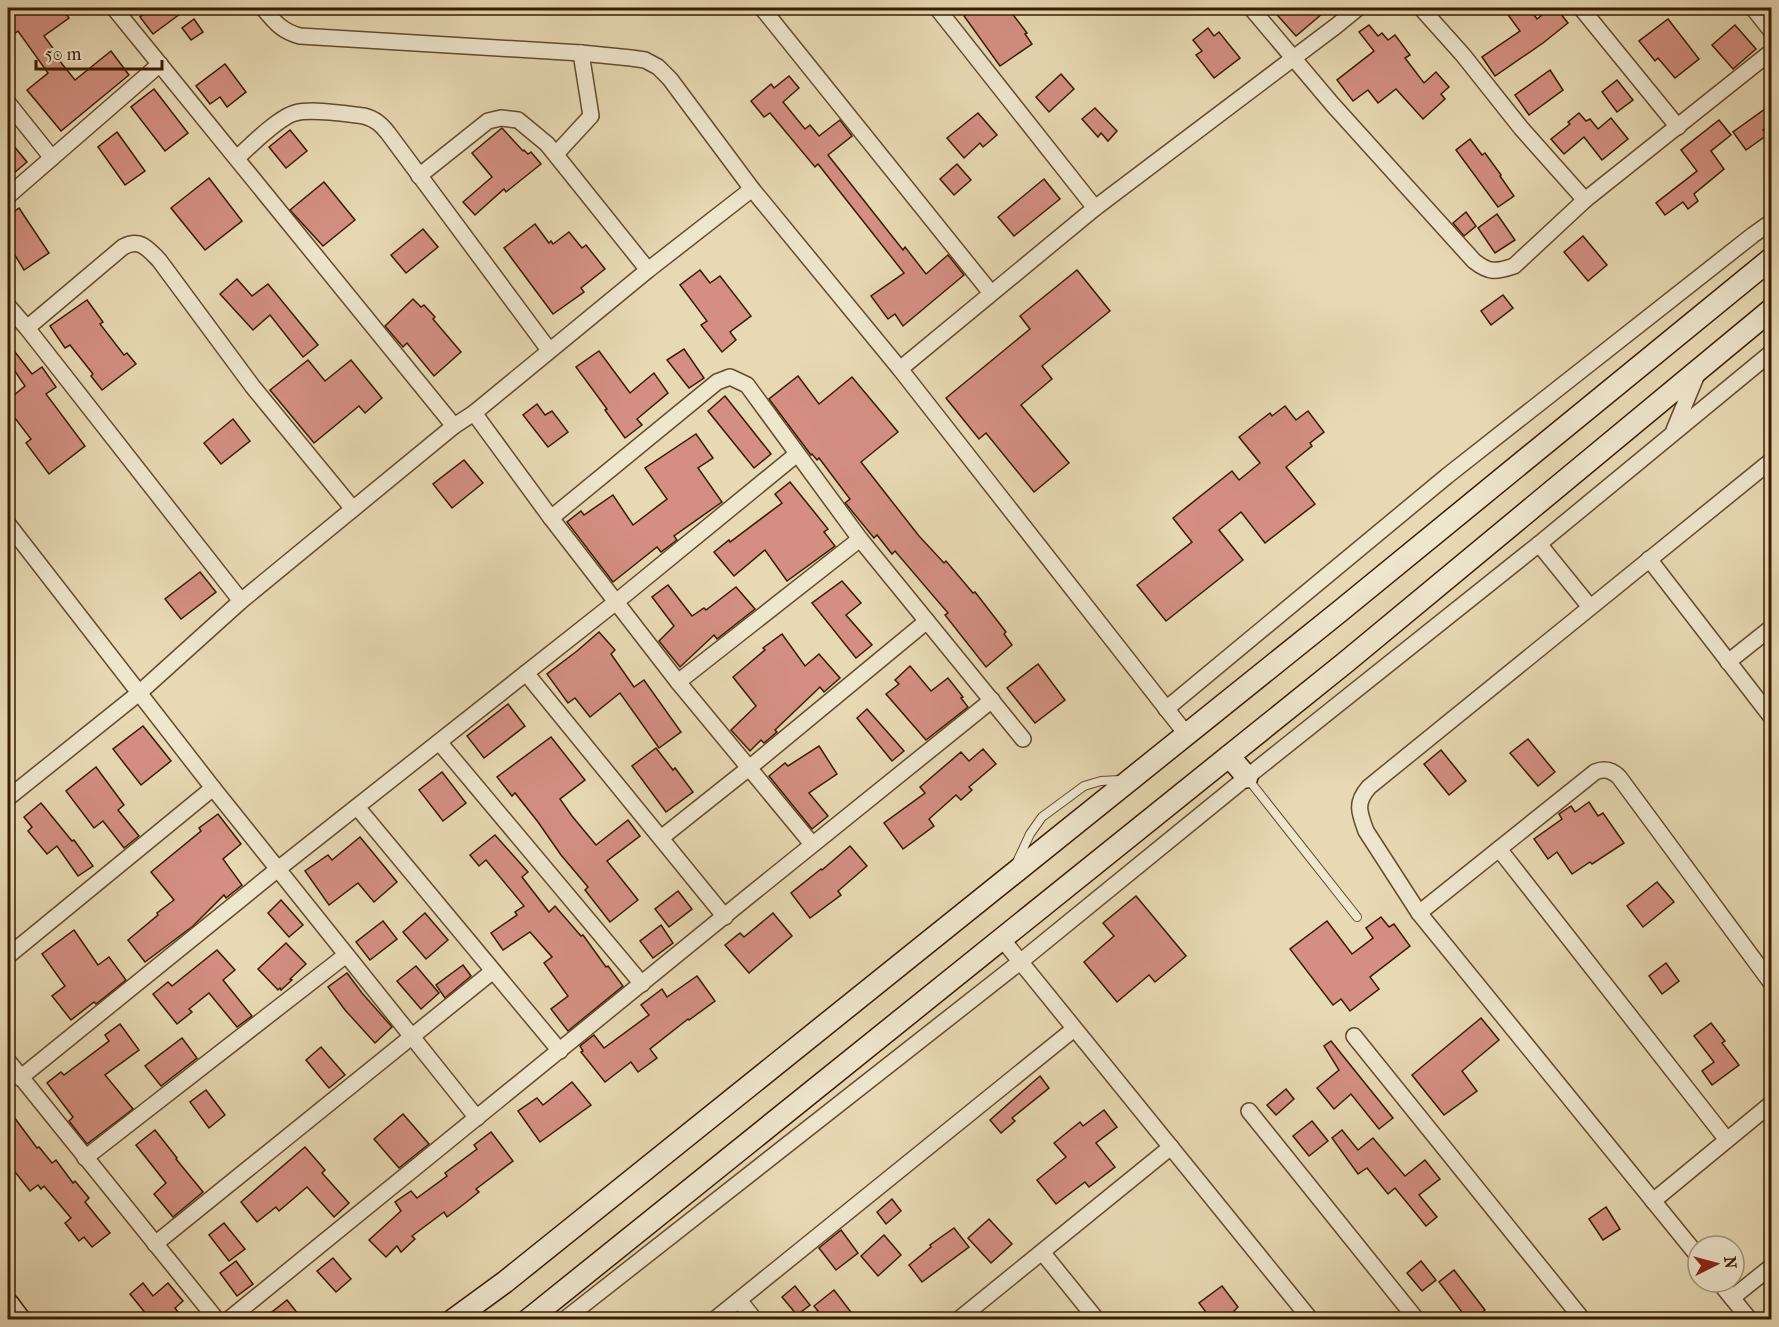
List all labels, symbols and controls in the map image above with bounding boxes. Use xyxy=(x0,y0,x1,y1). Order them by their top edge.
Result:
scale bar xyxy=(36,33,162,71)
text: 50 m xyxy=(45,44,82,65)
north arrow xyxy=(1686,1234,1746,1294)
text: N xyxy=(1720,1255,1741,1270)

